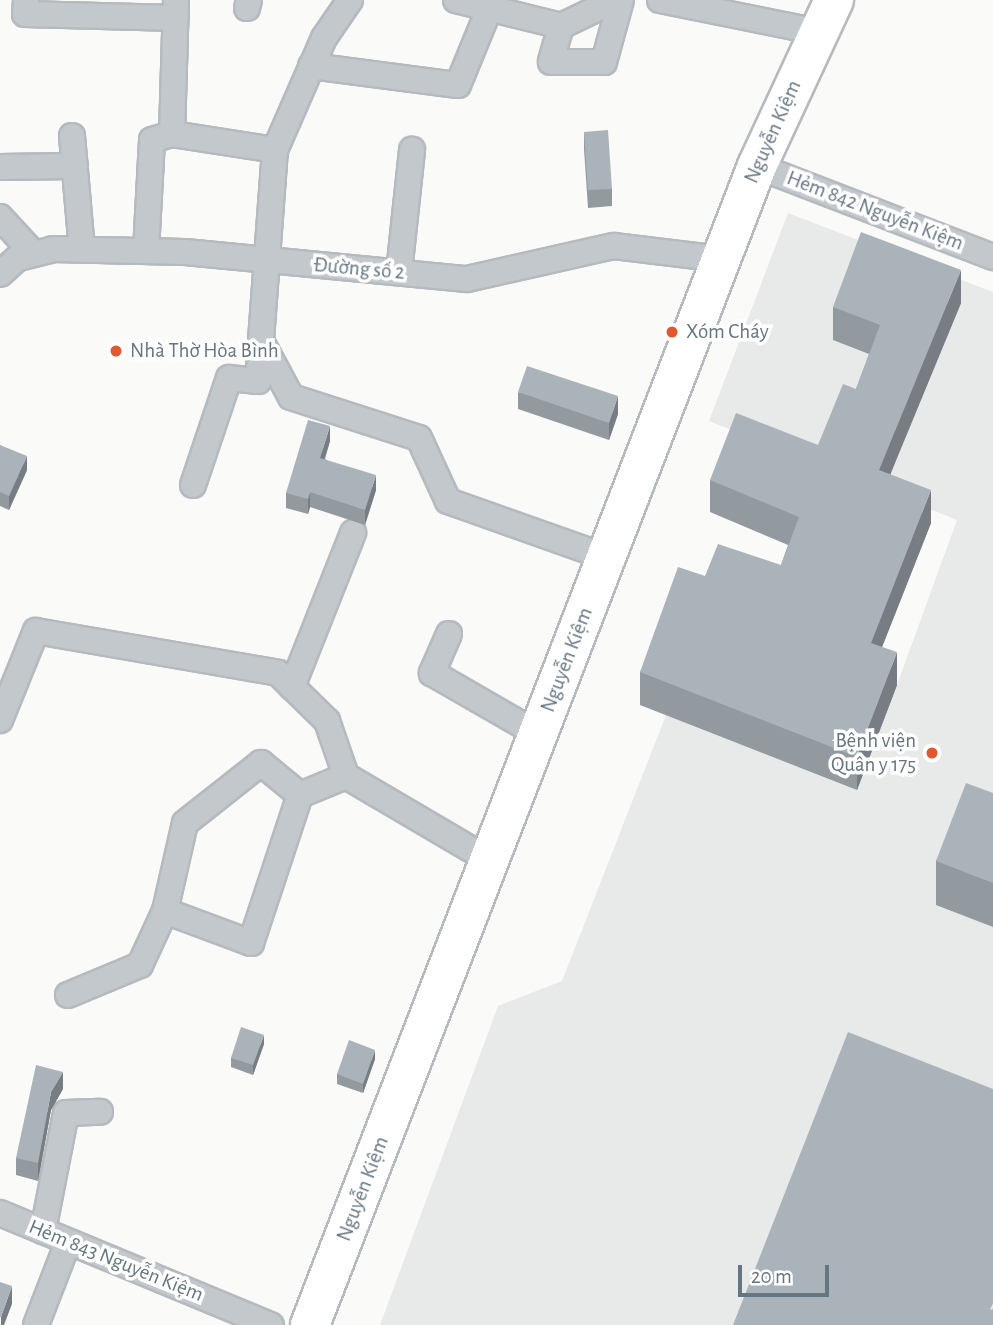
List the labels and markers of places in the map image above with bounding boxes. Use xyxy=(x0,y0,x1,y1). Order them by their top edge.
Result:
place label: Xóm Cháy xyxy=(686,319,769,345)
marker: Xóm Cháy xyxy=(664,324,680,340)
place label: Nhà Thờ Hòa Bình xyxy=(130,338,279,364)
marker: Nhà Thờ Hòa Bình xyxy=(108,343,124,359)
place label: Bệnh viện Quân y 175 xyxy=(831,728,916,778)
marker: Bệnh viện Quân y 175 xyxy=(922,743,942,763)

